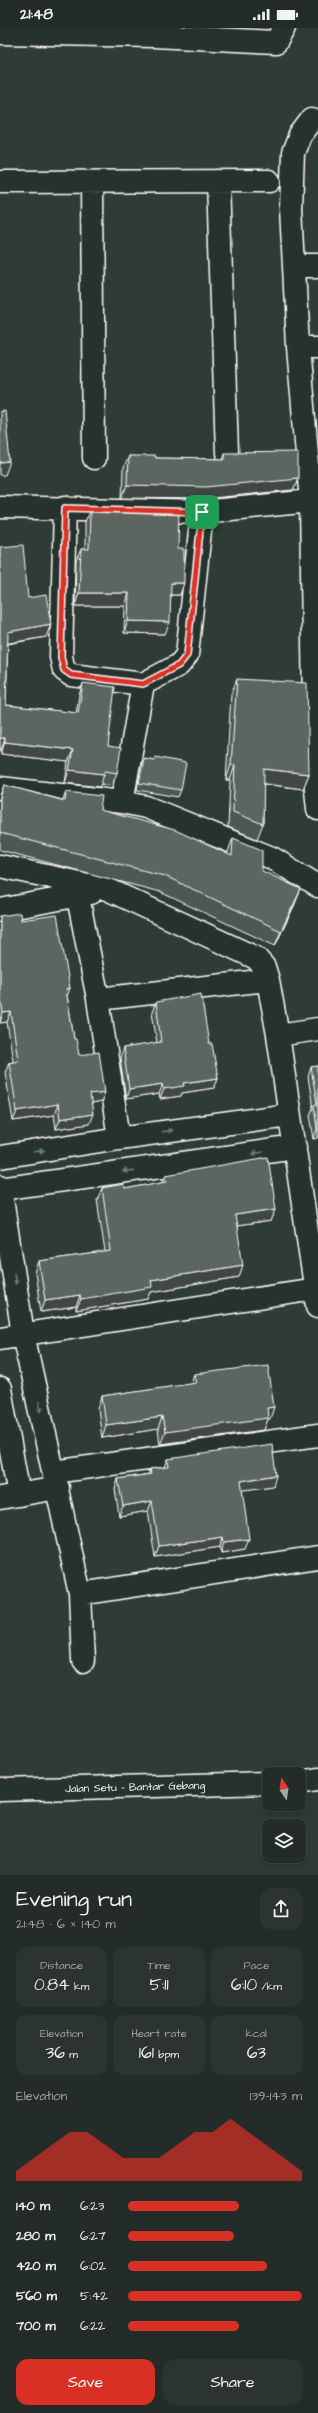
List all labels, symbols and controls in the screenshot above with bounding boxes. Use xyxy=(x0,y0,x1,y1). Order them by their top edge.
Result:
text: 21:48 xyxy=(20,4,53,25)
pin xyxy=(185,495,219,529)
icon: arrive xyxy=(191,501,213,523)
one-way arrow xyxy=(161,1128,173,1134)
one-way arrow xyxy=(32,1147,45,1153)
one-way arrow xyxy=(251,1149,263,1156)
one-way arrow xyxy=(122,1168,134,1174)
one-way arrow xyxy=(12,1273,18,1286)
one-way arrow xyxy=(37,1401,43,1413)
north arrow xyxy=(262,1767,306,1811)
map controls xyxy=(262,1767,306,1863)
street label: Jalan Setu - Bantar Gebang xyxy=(65,1778,206,1796)
button: layers xyxy=(262,1819,306,1863)
text: Evening run xyxy=(16,1884,132,1915)
button: share xyxy=(260,1888,302,1930)
text: 21:48 · 6 × 140 m xyxy=(16,1915,116,1933)
text: Distance xyxy=(40,1958,83,1973)
text: Time xyxy=(147,1958,171,1973)
text: Pace xyxy=(244,1958,269,1973)
text: 0.84 xyxy=(34,1973,70,1997)
text: 5:11 xyxy=(149,1973,169,1997)
text: 6:10 xyxy=(231,1973,257,1997)
text: km xyxy=(70,1979,89,1994)
text: /km xyxy=(257,1979,282,1994)
text: Elevation xyxy=(40,2026,83,2041)
text: Heart rate xyxy=(131,2026,187,2041)
text: kcal xyxy=(246,2026,267,2041)
text: 36 xyxy=(46,2041,65,2065)
text: 161 xyxy=(139,2041,154,2065)
text: 63 xyxy=(247,2041,266,2065)
text: m xyxy=(65,2047,78,2062)
text: bpm xyxy=(154,2047,179,2062)
text: Elevation xyxy=(16,2087,67,2105)
text: 139–143 m xyxy=(250,2087,302,2105)
text: 140 m xyxy=(16,2197,50,2215)
text: 6:23 xyxy=(80,2197,104,2215)
text: 280 m xyxy=(16,2227,55,2245)
text: 6:27 xyxy=(80,2227,106,2245)
text: 420 m xyxy=(16,2257,56,2275)
text: 6:02 xyxy=(80,2257,106,2275)
text: 560 m xyxy=(16,2287,57,2305)
text: 5:42 xyxy=(80,2287,108,2305)
text: 700 m xyxy=(16,2317,56,2335)
text: 6:22 xyxy=(80,2317,105,2335)
button: Save xyxy=(16,2359,155,2405)
button: Share xyxy=(163,2359,302,2405)

